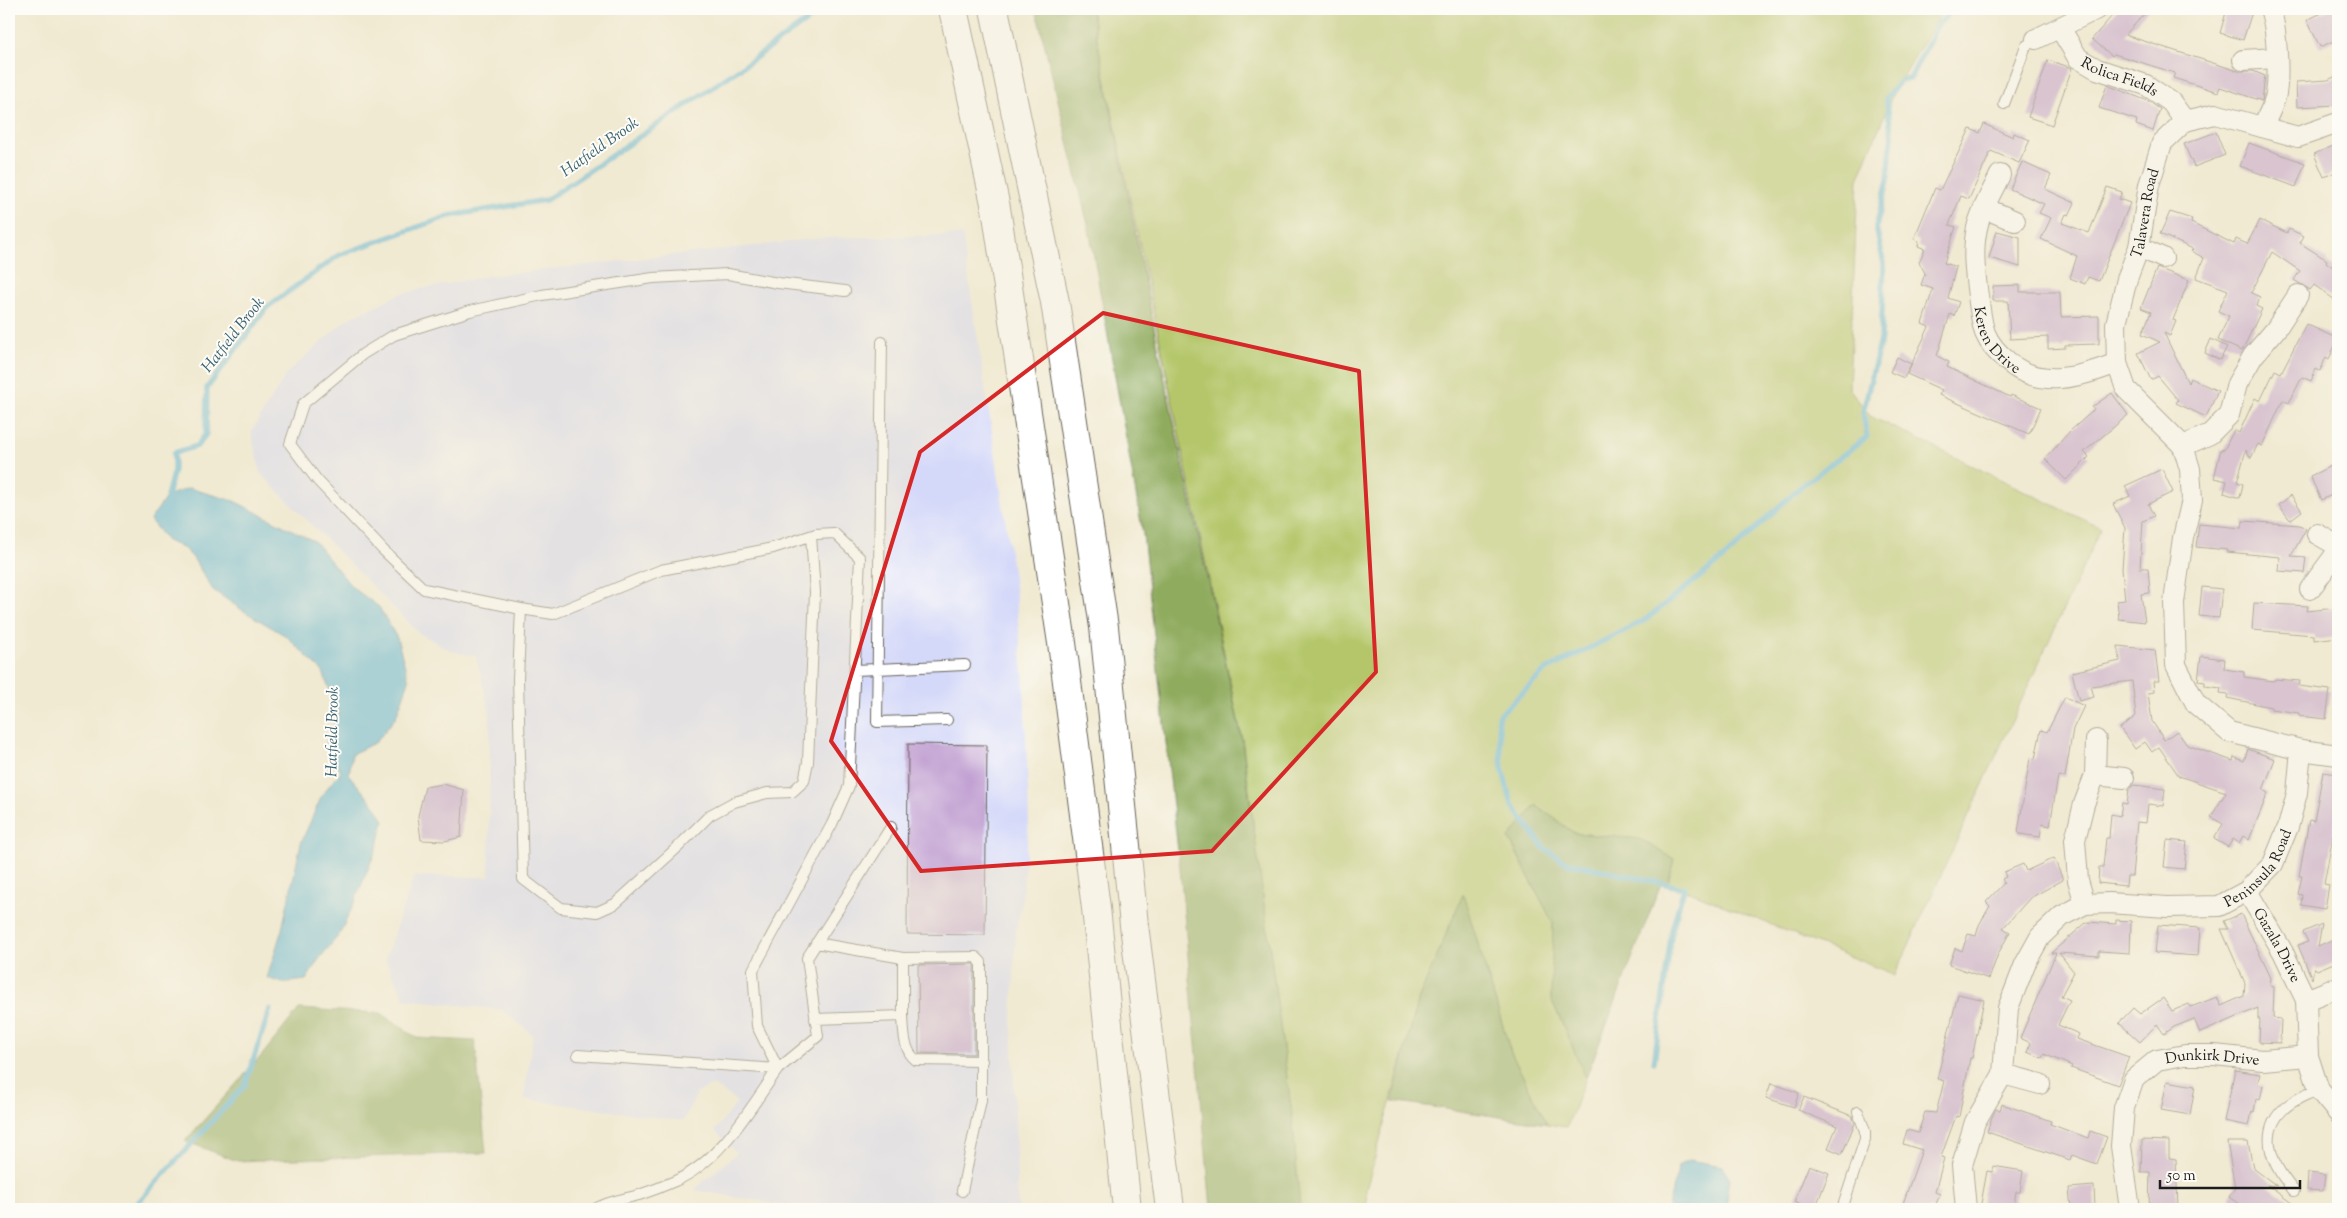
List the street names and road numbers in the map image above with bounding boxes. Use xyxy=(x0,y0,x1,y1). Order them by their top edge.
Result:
street label: Rolica Fields xyxy=(2077,53,2162,102)
street label: Talavera Road xyxy=(2127,166,2166,262)
street label: Keren Drive xyxy=(1968,305,2024,380)
street label: Peninsula Road xyxy=(2221,826,2298,913)
street label: Gazala Drive xyxy=(2247,904,2305,986)
street label: Dunkirk Drive xyxy=(2164,1046,2260,1072)

